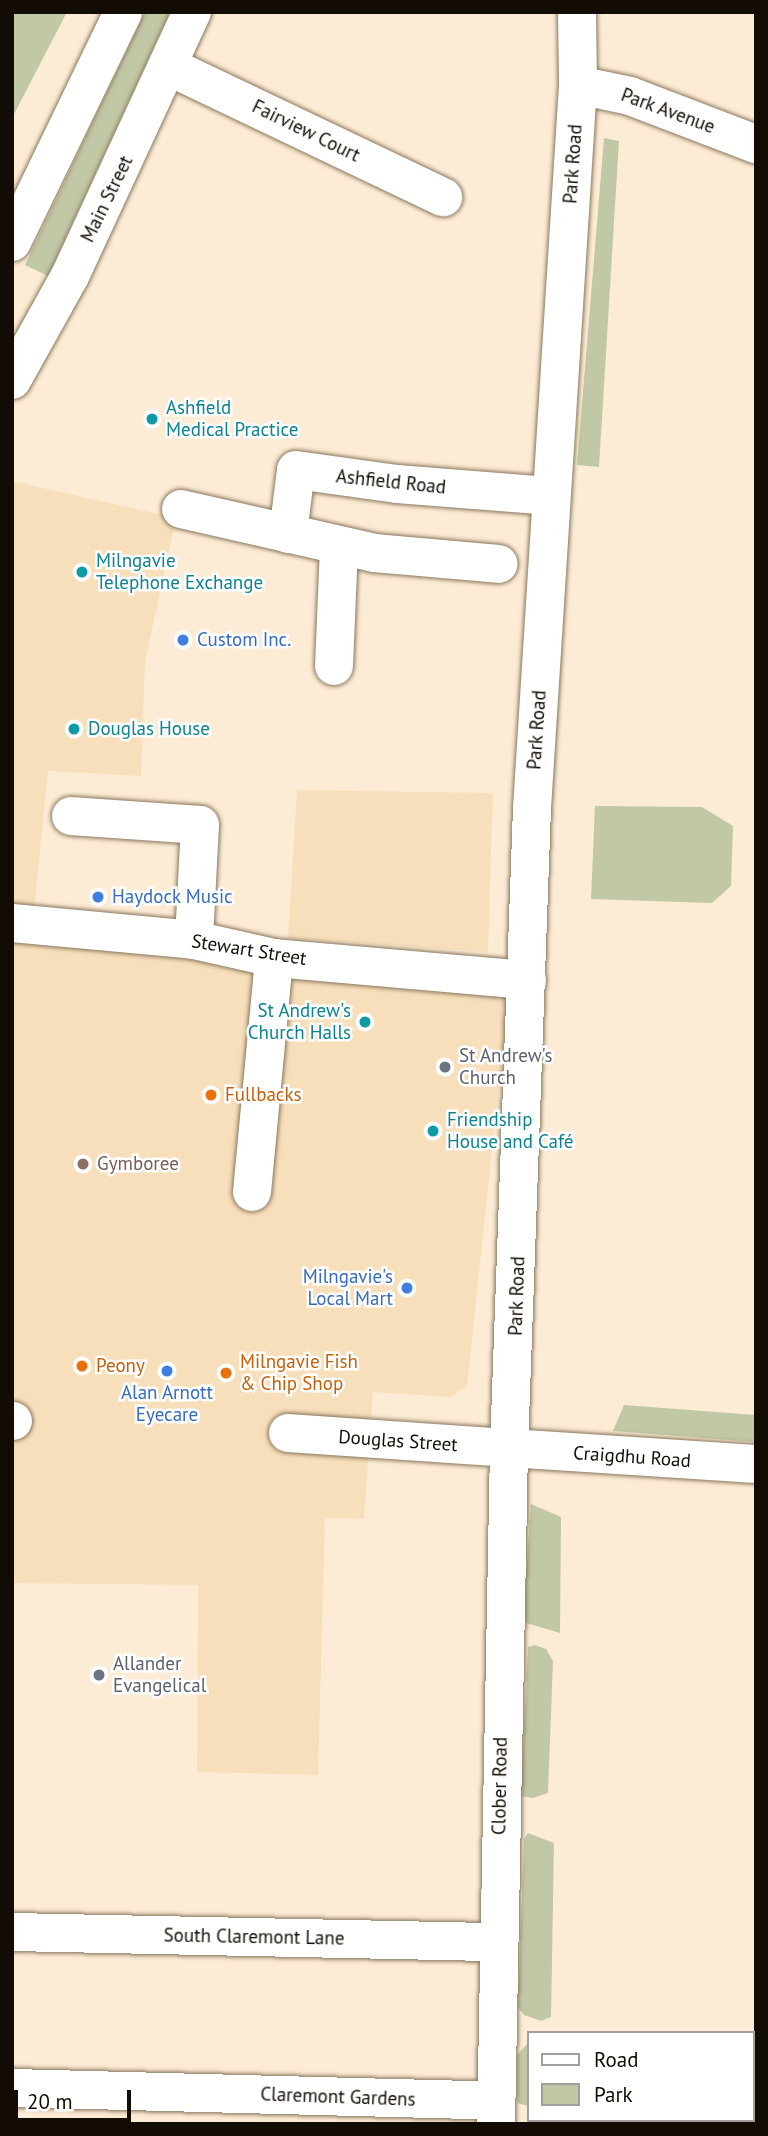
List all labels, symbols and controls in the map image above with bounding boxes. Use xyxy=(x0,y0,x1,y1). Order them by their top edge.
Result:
street label: Park Avenue xyxy=(617,83,719,139)
street label: Fairview Court xyxy=(248,95,364,167)
street label: Park Road xyxy=(559,123,587,205)
street label: Main Street xyxy=(76,152,138,246)
place label: Ashfield Medical Practice xyxy=(166,397,298,441)
marker: Ashfield Medical Practice xyxy=(144,411,160,427)
street label: Ashfield Road xyxy=(335,465,447,499)
place label: Milngavie Telephone Exchange xyxy=(96,550,263,594)
marker: Milngavie Telephone Exchange xyxy=(74,564,90,580)
place label: Custom Inc. xyxy=(197,629,291,651)
marker: Custom Inc. xyxy=(175,632,191,648)
street label: Park Road xyxy=(523,689,551,771)
place label: Douglas House xyxy=(88,718,210,740)
marker: Douglas House xyxy=(66,721,82,737)
place label: Haydock Music xyxy=(112,886,233,908)
marker: Haydock Music xyxy=(90,889,106,905)
street label: Stewart Street xyxy=(190,930,308,970)
place label: St Andrew's Church Halls xyxy=(248,1000,351,1044)
marker: St Andrew's Church Halls xyxy=(357,1014,373,1030)
place label: St Andrew's Church xyxy=(459,1045,553,1089)
marker: St Andrew's Church xyxy=(437,1059,453,1075)
place label: Fullbacks xyxy=(225,1084,302,1106)
marker: Fullbacks xyxy=(203,1087,219,1103)
place label: Friendship House and Café xyxy=(447,1109,573,1153)
marker: Friendship House and Café xyxy=(425,1123,441,1139)
place label: Gymboree xyxy=(97,1153,179,1175)
marker: Gymboree xyxy=(75,1156,91,1172)
street label: Park Road xyxy=(504,1256,530,1336)
place label: Milngavie's Local Mart xyxy=(303,1266,393,1310)
marker: Milngavie's Local Mart xyxy=(399,1280,415,1296)
place label: Milngavie Fish & Chip Shop xyxy=(240,1351,358,1395)
place label: Peony xyxy=(96,1355,145,1377)
marker: Peony xyxy=(74,1358,90,1374)
marker: Alan Arnott Eyecare xyxy=(159,1363,175,1379)
marker: Milngavie Fish & Chip Shop xyxy=(218,1365,234,1381)
place label: Alan Arnott Eyecare xyxy=(121,1382,213,1426)
street label: Douglas Street xyxy=(338,1425,458,1457)
street label: Craigdhu Road xyxy=(572,1442,692,1472)
place label: Allander Evangelical xyxy=(113,1653,206,1697)
marker: Allander Evangelical xyxy=(91,1667,107,1683)
street label: Clober Road xyxy=(488,1737,512,1835)
street label: South Claremont Lane xyxy=(163,1924,345,1950)
legend xyxy=(526,2031,754,2122)
text: Road xyxy=(594,2046,638,2073)
scale bar xyxy=(18,2076,135,2120)
text: Park xyxy=(594,2081,633,2108)
street label: Claremont Gardens xyxy=(260,2083,416,2111)
text: 20 m xyxy=(27,2088,73,2115)

